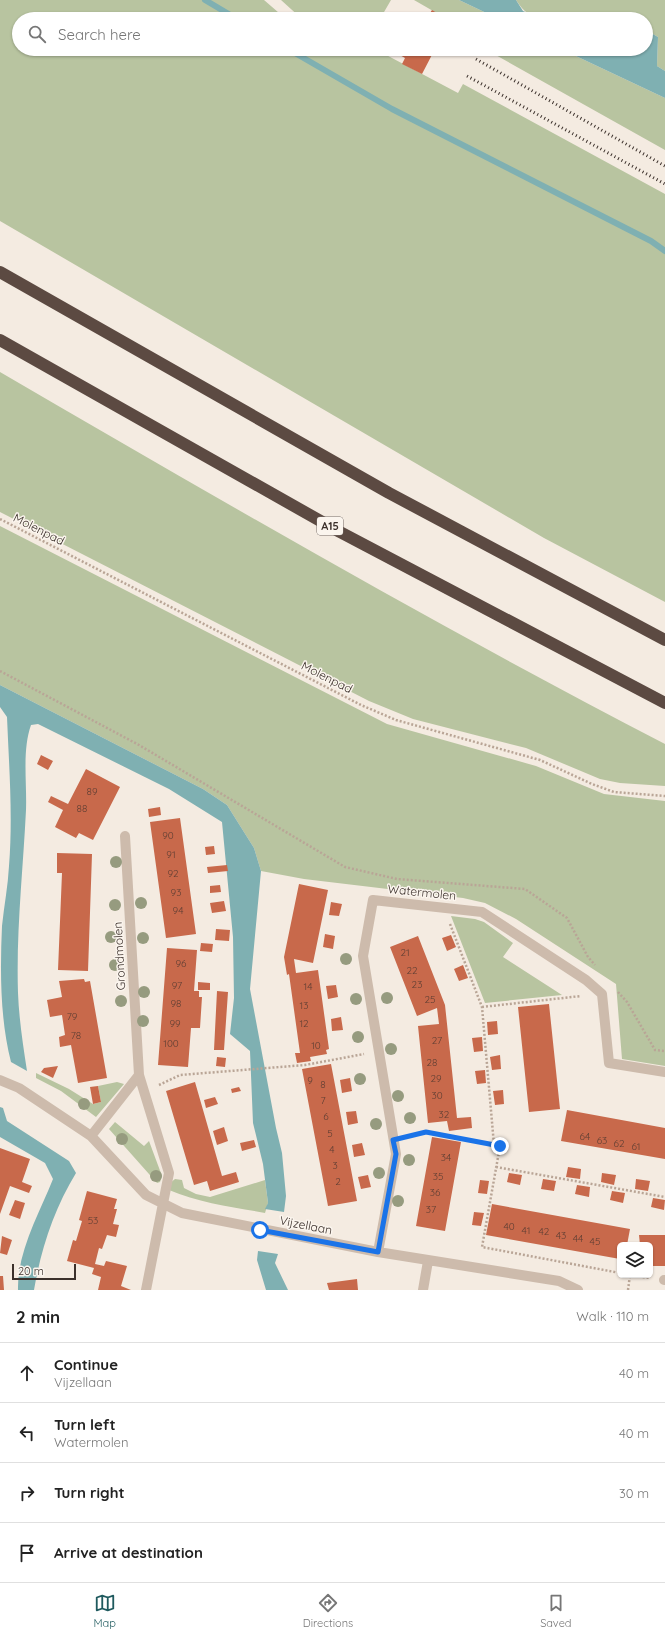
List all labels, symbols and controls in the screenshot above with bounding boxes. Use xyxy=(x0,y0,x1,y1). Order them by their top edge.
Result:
search box xyxy=(12,12,653,56)
icon: search xyxy=(26,23,48,45)
text: Search here xyxy=(58,25,141,44)
street label: Molenpad xyxy=(11,510,67,548)
road number: A15 xyxy=(317,517,343,535)
street label: Molenpad xyxy=(299,658,355,696)
house number: 89 xyxy=(87,785,98,798)
house number: 88 xyxy=(77,802,87,815)
house number: 90 xyxy=(162,829,174,842)
house number: 91 xyxy=(166,848,176,861)
house number: 92 xyxy=(167,867,179,880)
street label: Watermolen xyxy=(387,881,457,903)
house number: 93 xyxy=(171,886,181,899)
house number: 94 xyxy=(173,904,183,917)
street label: Grondmolen xyxy=(110,921,128,991)
house number: 21 xyxy=(400,946,410,959)
house number: 96 xyxy=(176,957,187,970)
house number: 22 xyxy=(406,964,418,977)
house number: 23 xyxy=(412,978,422,991)
house number: 97 xyxy=(172,979,182,992)
house number: 14 xyxy=(304,980,312,993)
house number: 25 xyxy=(425,993,436,1006)
house number: 98 xyxy=(171,997,181,1010)
house number: 13 xyxy=(300,999,308,1012)
house number: 79 xyxy=(67,1010,78,1023)
house number: 99 xyxy=(169,1017,181,1030)
house number: 12 xyxy=(299,1017,309,1030)
house number: 78 xyxy=(71,1029,81,1042)
house number: 27 xyxy=(432,1034,442,1047)
house number: 100 xyxy=(163,1037,179,1050)
house number: 10 xyxy=(311,1039,321,1052)
house number: 28 xyxy=(427,1056,437,1069)
house number: 29 xyxy=(430,1072,442,1085)
house number: 9 xyxy=(307,1074,313,1087)
house number: 8 xyxy=(320,1078,326,1091)
house number: 30 xyxy=(431,1089,443,1102)
house number: 7 xyxy=(320,1094,326,1107)
house number: 32 xyxy=(439,1108,450,1121)
house number: 6 xyxy=(323,1110,329,1123)
house number: 5 xyxy=(327,1127,333,1140)
house number: 64 xyxy=(580,1130,590,1143)
house number: 63 xyxy=(597,1134,607,1147)
route end xyxy=(491,1137,509,1155)
house number: 62 xyxy=(614,1137,625,1150)
house number: 61 xyxy=(631,1140,641,1153)
house number: 4 xyxy=(329,1143,335,1156)
house number: 34 xyxy=(441,1151,451,1164)
house number: 3 xyxy=(332,1159,338,1172)
house number: 35 xyxy=(433,1170,443,1183)
house number: 2 xyxy=(335,1175,341,1188)
house number: 36 xyxy=(430,1186,441,1199)
house number: 37 xyxy=(426,1203,436,1216)
street label: Vijzellaan xyxy=(278,1213,334,1237)
house number: 53 xyxy=(88,1214,98,1227)
house number: 40 xyxy=(503,1220,515,1233)
route start xyxy=(251,1221,269,1239)
house number: 41 xyxy=(522,1224,530,1237)
house number: 42 xyxy=(539,1225,550,1238)
house number: 43 xyxy=(556,1229,566,1242)
house number: 44 xyxy=(573,1232,583,1245)
house number: 45 xyxy=(590,1235,600,1248)
map controls xyxy=(617,1242,653,1278)
button: layers xyxy=(617,1242,653,1278)
scale bar xyxy=(12,1262,76,1281)
text: 20 m xyxy=(18,1264,44,1278)
text: 2 min xyxy=(16,1306,60,1327)
text: Walk · 110 m xyxy=(576,1308,649,1324)
text: Continue xyxy=(54,1355,118,1374)
icon: ahead xyxy=(16,1362,38,1384)
text: 40 m xyxy=(619,1365,649,1381)
text: Vijzellaan xyxy=(54,1374,112,1390)
text: Turn left xyxy=(54,1415,116,1434)
icon: left xyxy=(16,1422,38,1444)
text: 40 m xyxy=(619,1425,649,1441)
text: Watermolen xyxy=(54,1434,128,1450)
icon: right xyxy=(16,1482,38,1504)
text: Turn right xyxy=(54,1483,125,1502)
text: 30 m xyxy=(619,1485,649,1501)
icon: arrive xyxy=(16,1542,38,1564)
text: Arrive at destination xyxy=(54,1543,203,1562)
tab: Map xyxy=(93,1592,116,1630)
tab: Directions xyxy=(303,1592,353,1630)
tab: Saved xyxy=(540,1592,572,1630)

